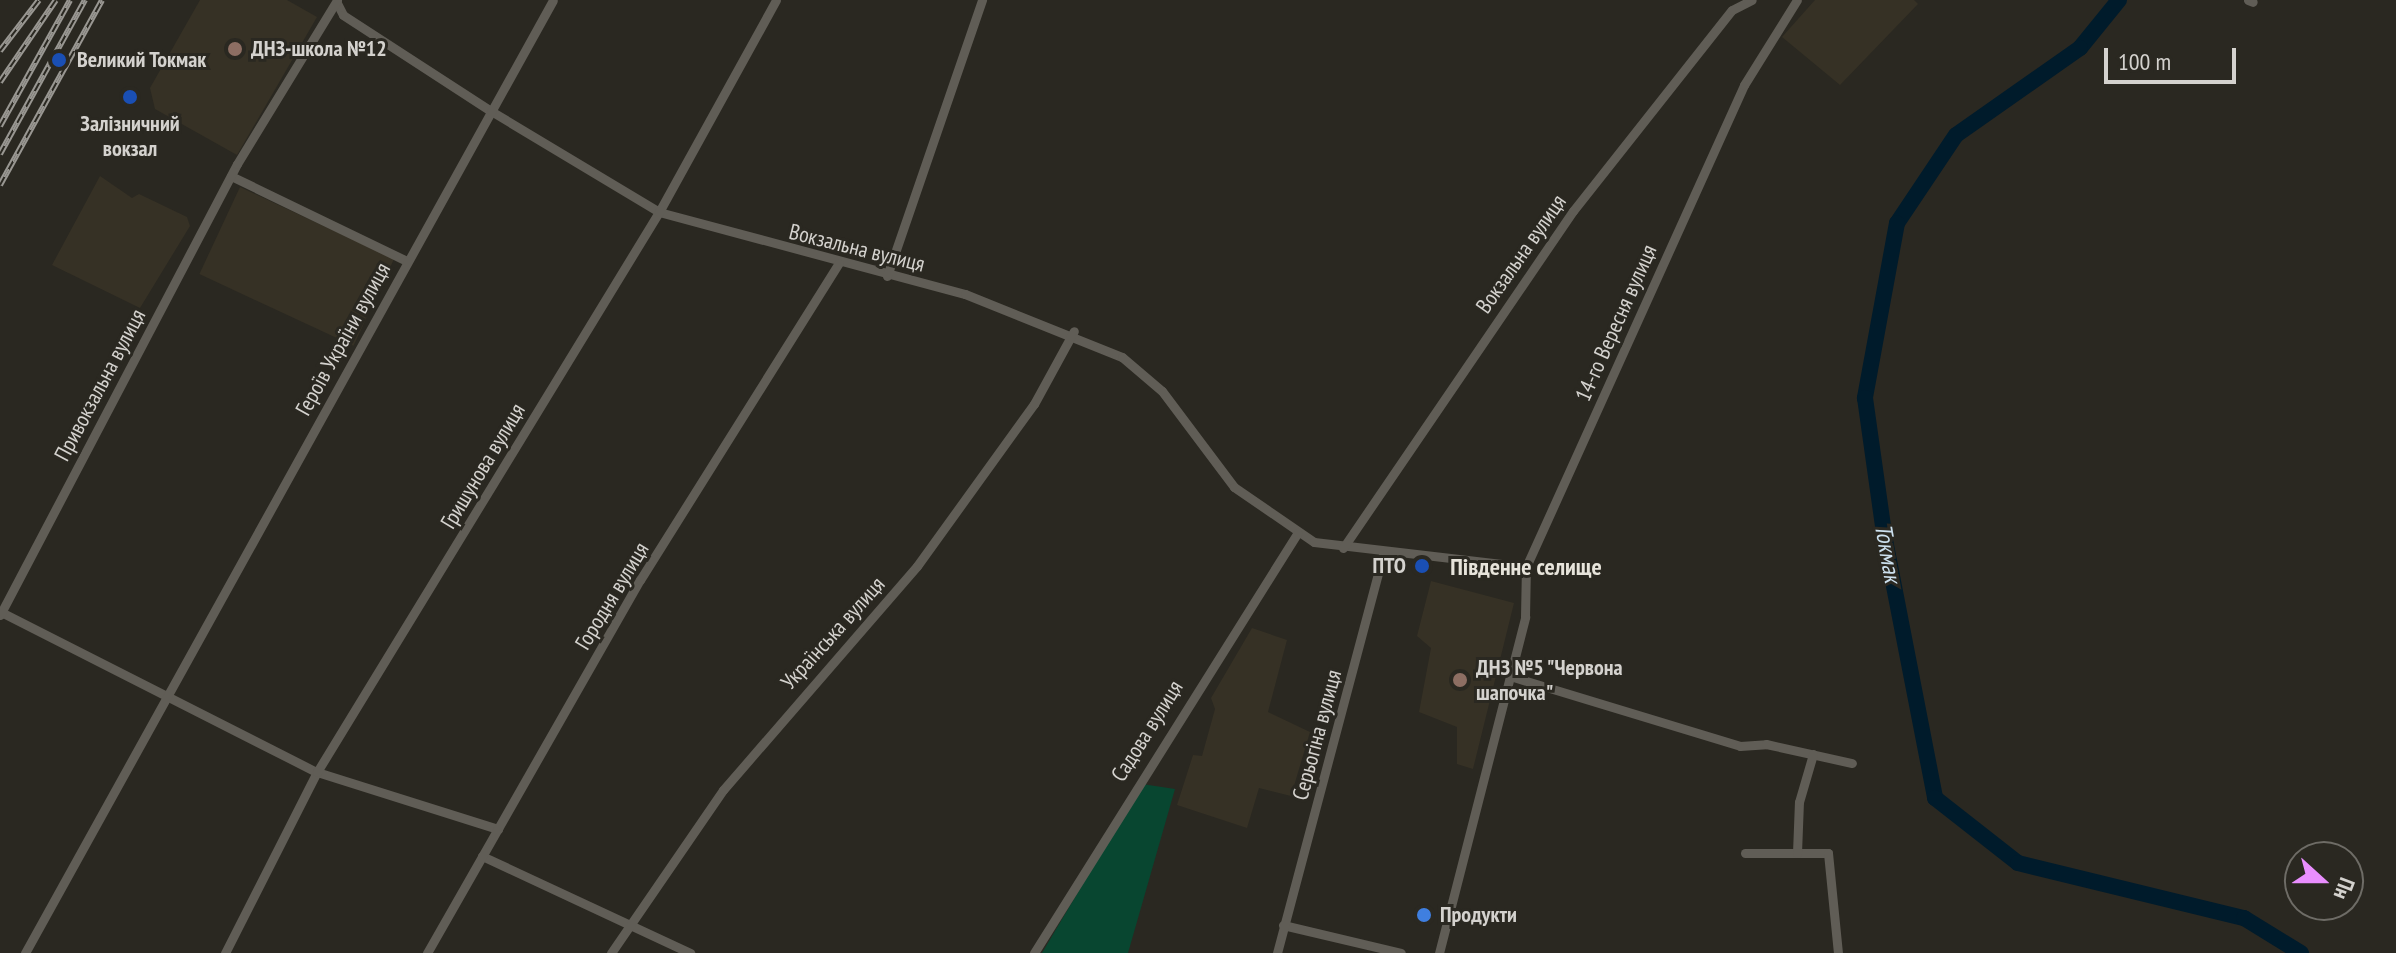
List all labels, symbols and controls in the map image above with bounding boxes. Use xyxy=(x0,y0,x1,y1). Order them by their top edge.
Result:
scale bar xyxy=(2108,32,2240,82)
place label: ДНЗ-школа №12 xyxy=(251,36,387,62)
marker: ДНЗ-школа №12 xyxy=(226,40,244,58)
text: 100 m xyxy=(2118,46,2171,77)
place label: Великий Токмак xyxy=(77,47,207,73)
marker: Великий Токмак xyxy=(48,49,70,71)
marker: Залізничний вокзал xyxy=(121,88,139,106)
place label: Залізничний вокзал xyxy=(80,110,180,162)
street label: Вокзальна вулиця xyxy=(1470,190,1572,318)
street label: Вокзальна вулиця xyxy=(786,218,928,278)
street label: 14-го Вересня вулиця xyxy=(1570,241,1662,405)
street label: Героїв України вулиця xyxy=(290,258,396,420)
street label: Привокзальна вулиця xyxy=(49,305,151,465)
street label: Гришунова вулиця xyxy=(435,399,531,533)
water label: Токмак xyxy=(1869,521,1907,585)
street label: Городня вулиця xyxy=(570,538,654,654)
place label: ПТО xyxy=(1373,553,1406,579)
district label: Південне селище xyxy=(1450,553,1602,581)
marker: ПТО xyxy=(1413,557,1431,575)
street label: Українська вулиця xyxy=(776,571,890,695)
place label: ДНЗ №5 "Червона шапочка" xyxy=(1476,654,1624,706)
street label: Серьогіна вулиця xyxy=(1287,667,1347,803)
marker: ДНЗ №5 "Червона шапочка" xyxy=(1451,671,1469,689)
street label: Садова вулиця xyxy=(1106,676,1188,786)
north arrow xyxy=(2284,841,2364,921)
text: Пн xyxy=(2328,874,2361,904)
place label: Продукти xyxy=(1440,902,1517,928)
marker: Продукти xyxy=(1415,906,1433,924)

